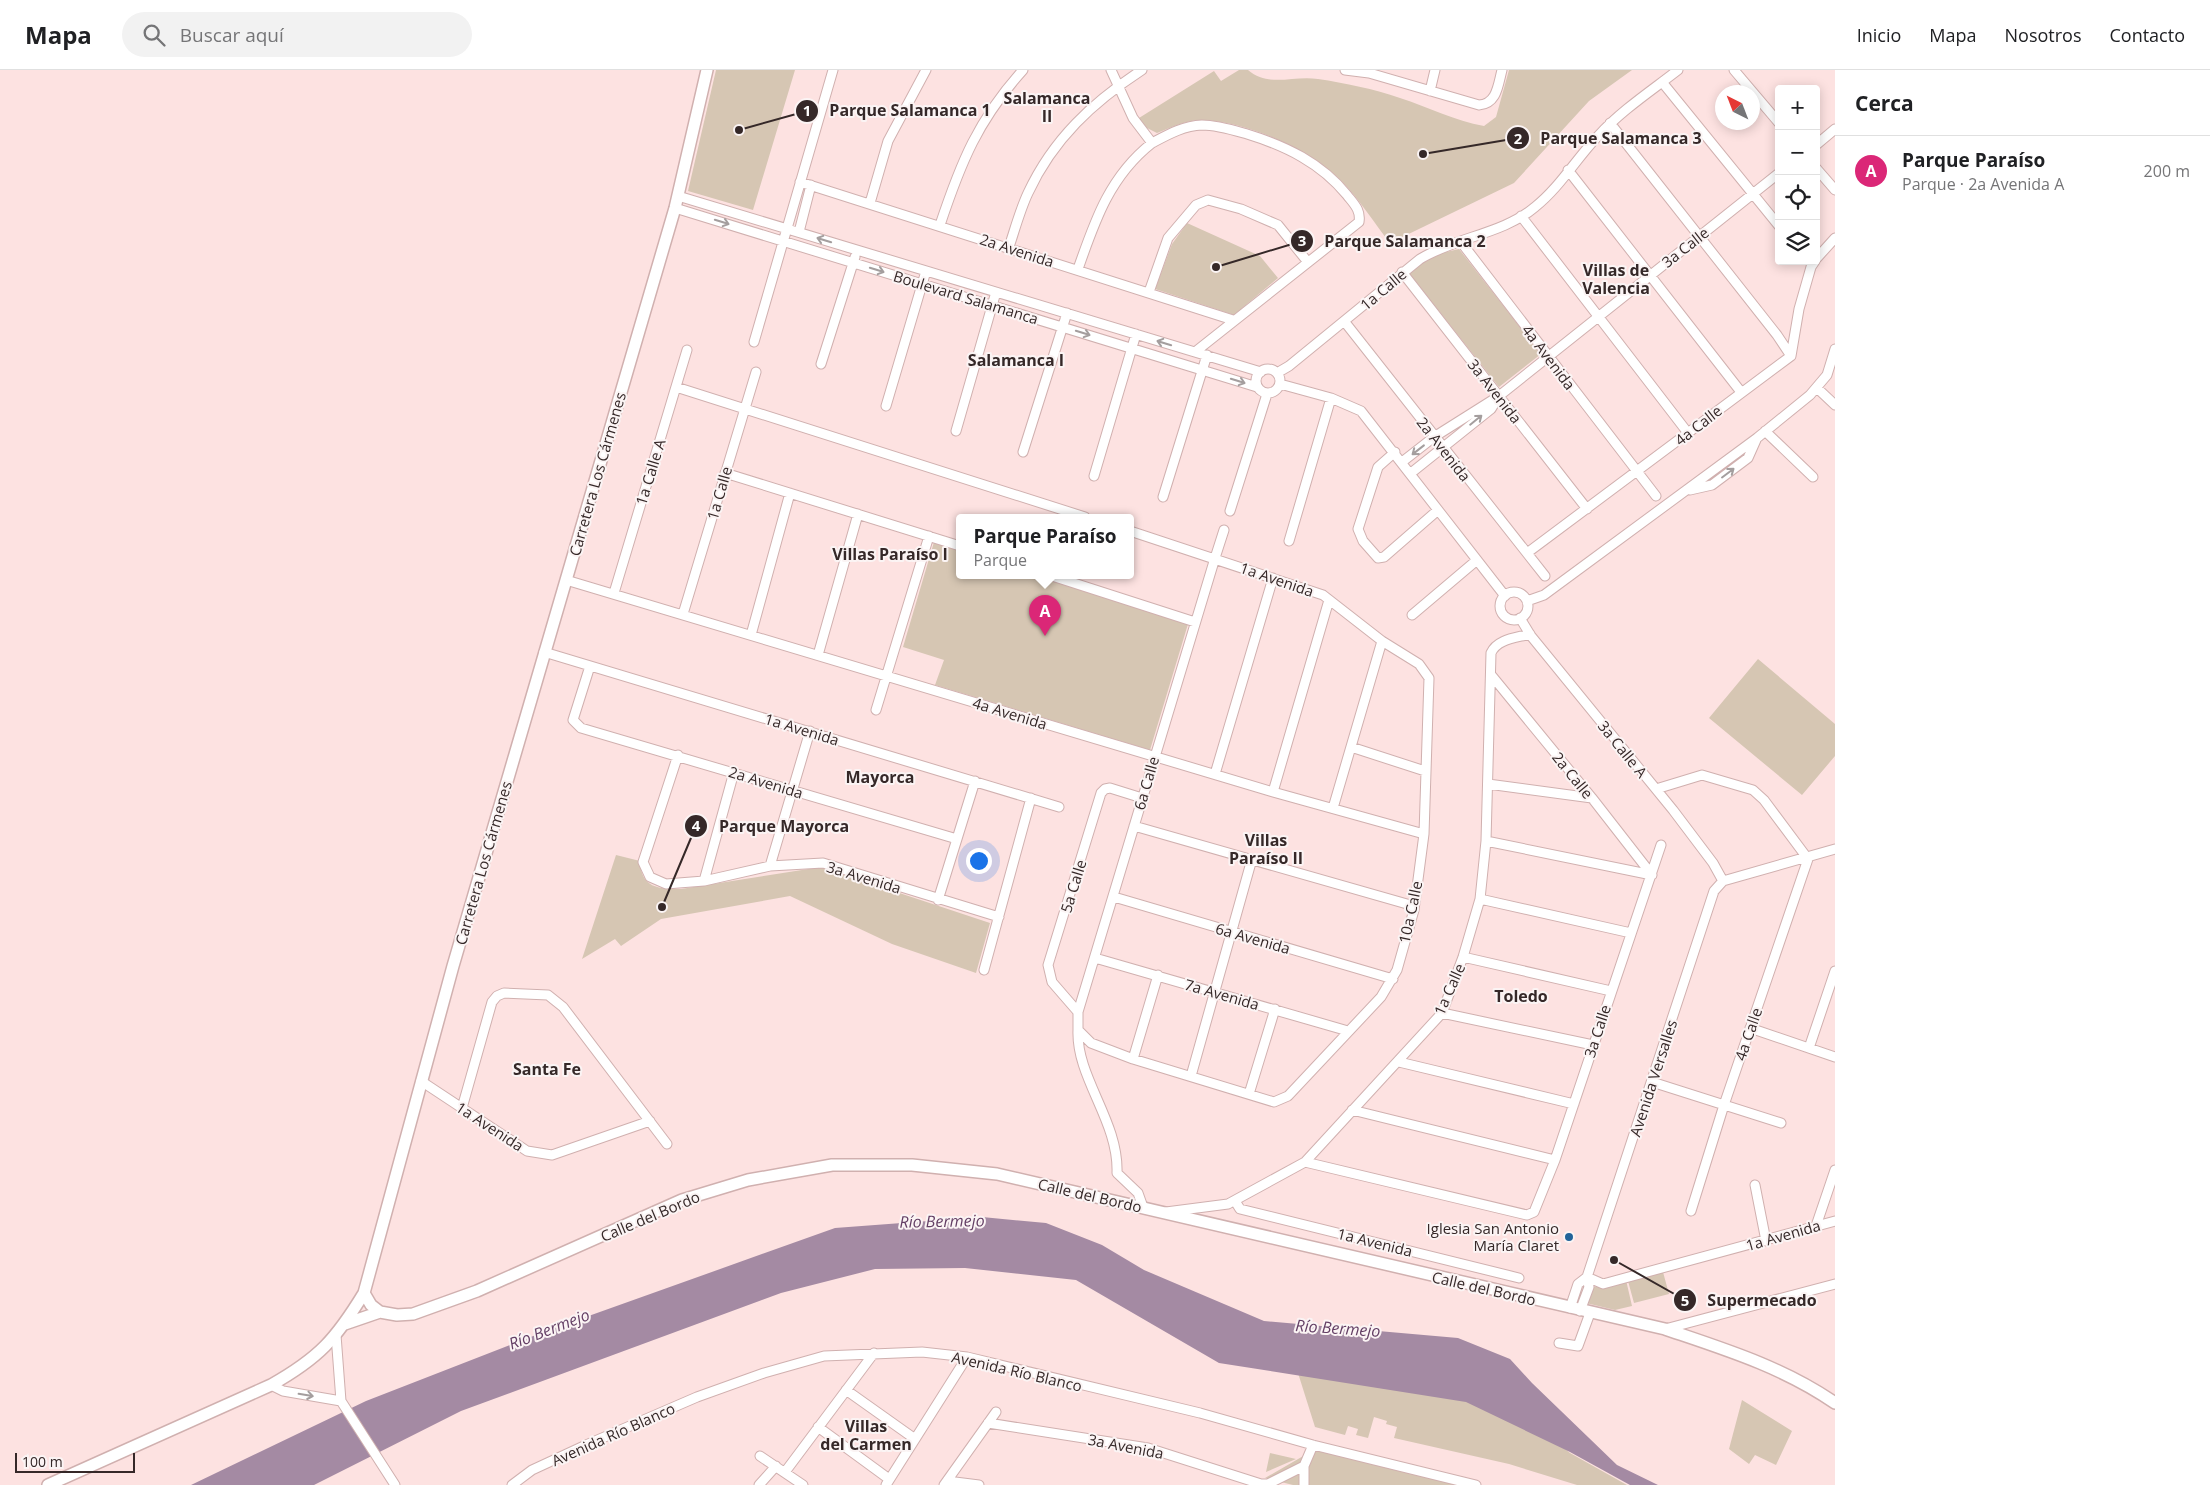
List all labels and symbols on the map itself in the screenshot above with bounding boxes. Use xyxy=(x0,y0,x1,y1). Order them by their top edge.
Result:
north arrow xyxy=(1715,85,1760,130)
district label: Salamanca II xyxy=(1004,87,1090,127)
callout: Parque Salamanca 1 xyxy=(795,95,1001,126)
text: Parque Salamanca 1 xyxy=(829,99,991,121)
text: 1 xyxy=(803,100,811,120)
callout: Parque Salamanca 3 xyxy=(1505,123,1712,154)
text: Parque Salamanca 3 xyxy=(1540,127,1702,149)
text: 2 xyxy=(1514,128,1523,148)
one-way arrow xyxy=(714,218,730,228)
street label: 3a Calle xyxy=(1657,222,1713,272)
callout: Parque Salamanca 2 xyxy=(1290,225,1496,256)
street label: 2a Avenida xyxy=(977,229,1057,271)
text: 3 xyxy=(1298,230,1306,250)
text: Parque Salamanca 2 xyxy=(1324,230,1486,252)
one-way arrow xyxy=(816,234,832,244)
district label: Villas de Valencia xyxy=(1582,259,1650,299)
street label: 1a Calle xyxy=(1356,264,1410,314)
street label: Boulevard Salamanca xyxy=(891,265,1041,329)
one-way arrow xyxy=(869,266,885,276)
street label: 4a Avenida xyxy=(1518,320,1580,394)
one-way arrow xyxy=(1075,329,1091,339)
one-way arrow xyxy=(1156,337,1172,347)
district label: Salamanca I xyxy=(968,349,1064,371)
street label: 3a Avenida xyxy=(1464,355,1526,427)
one-way arrow xyxy=(1230,377,1246,386)
street label: Carretera Los Cármenes xyxy=(564,390,630,558)
street label: 4a Calle xyxy=(1670,400,1726,450)
street label: 2a Avenida xyxy=(1413,413,1475,485)
one-way arrow xyxy=(1469,415,1482,426)
street label: 1a Calle A xyxy=(631,436,670,507)
one-way arrow xyxy=(1411,445,1425,455)
street label: 1a Calle xyxy=(702,464,736,522)
one-way arrow xyxy=(1721,468,1735,478)
district label: Villas Paraíso I xyxy=(832,543,948,565)
street label: 1a Avenida xyxy=(1237,557,1317,601)
pin: A xyxy=(1029,595,1061,636)
street label: 4a Avenida xyxy=(970,692,1050,734)
street label: 1a Avenida xyxy=(762,708,842,750)
street label: 3a Calle A xyxy=(1594,716,1652,782)
street label: 2a Calle xyxy=(1548,747,1598,803)
street label: 6a Calle xyxy=(1129,754,1163,812)
street label: 2a Avenida xyxy=(726,761,806,803)
district label: Mayorca xyxy=(846,766,914,788)
street label: Carretera Los Cármenes xyxy=(450,779,516,947)
callout: Parque Mayorca xyxy=(684,810,859,841)
text: 4 xyxy=(692,815,701,835)
text: Parque Mayorca xyxy=(719,815,849,837)
district label: Villas Paraíso II xyxy=(1229,829,1303,869)
your location xyxy=(966,848,992,874)
street label: 3a Avenida xyxy=(824,856,904,898)
street label: 5a Calle xyxy=(1055,857,1091,915)
street label: 10a Calle xyxy=(1394,879,1426,945)
street label: 6a Avenida xyxy=(1213,918,1293,958)
street label: 1a Calle xyxy=(1429,960,1469,1018)
street label: 7a Avenida xyxy=(1182,974,1262,1014)
district label: Toledo xyxy=(1494,985,1548,1007)
street label: 3a Calle xyxy=(1579,1002,1615,1060)
street label: 4a Calle xyxy=(1730,1005,1766,1063)
street label: Avenida Versalles xyxy=(1625,1017,1681,1139)
district label: Santa Fe xyxy=(513,1058,581,1080)
street label: 1a Avenida xyxy=(452,1097,528,1155)
street label: Calle del Bordo xyxy=(1036,1173,1144,1217)
street label: Calle del Bordo xyxy=(597,1186,703,1246)
water label: Río Bermejo xyxy=(899,1209,985,1233)
street label: 1a Avenida xyxy=(1743,1215,1823,1255)
place label: Iglesia San Antonio María Claret xyxy=(1427,1218,1559,1255)
street label: 1a Avenida xyxy=(1335,1223,1415,1261)
marker: Iglesia San Antonio María Claret xyxy=(1563,1231,1575,1243)
street label: Calle del Bordo xyxy=(1430,1266,1538,1310)
callout: Supermecado xyxy=(1673,1285,1827,1316)
text: Supermecado xyxy=(1707,1289,1817,1311)
text: 5 xyxy=(1681,1290,1689,1310)
water label: Río Bermejo xyxy=(505,1303,593,1355)
water label: Río Bermejo xyxy=(1295,1314,1381,1342)
street label: Avenida Río Blanco xyxy=(950,1346,1084,1396)
one-way arrow xyxy=(297,1390,313,1400)
street label: Avenida Río Blanco xyxy=(548,1398,678,1470)
district label: Villas del Carmen xyxy=(820,1415,912,1455)
street label: 3a Avenida xyxy=(1086,1429,1166,1463)
scale bar xyxy=(15,1450,135,1473)

